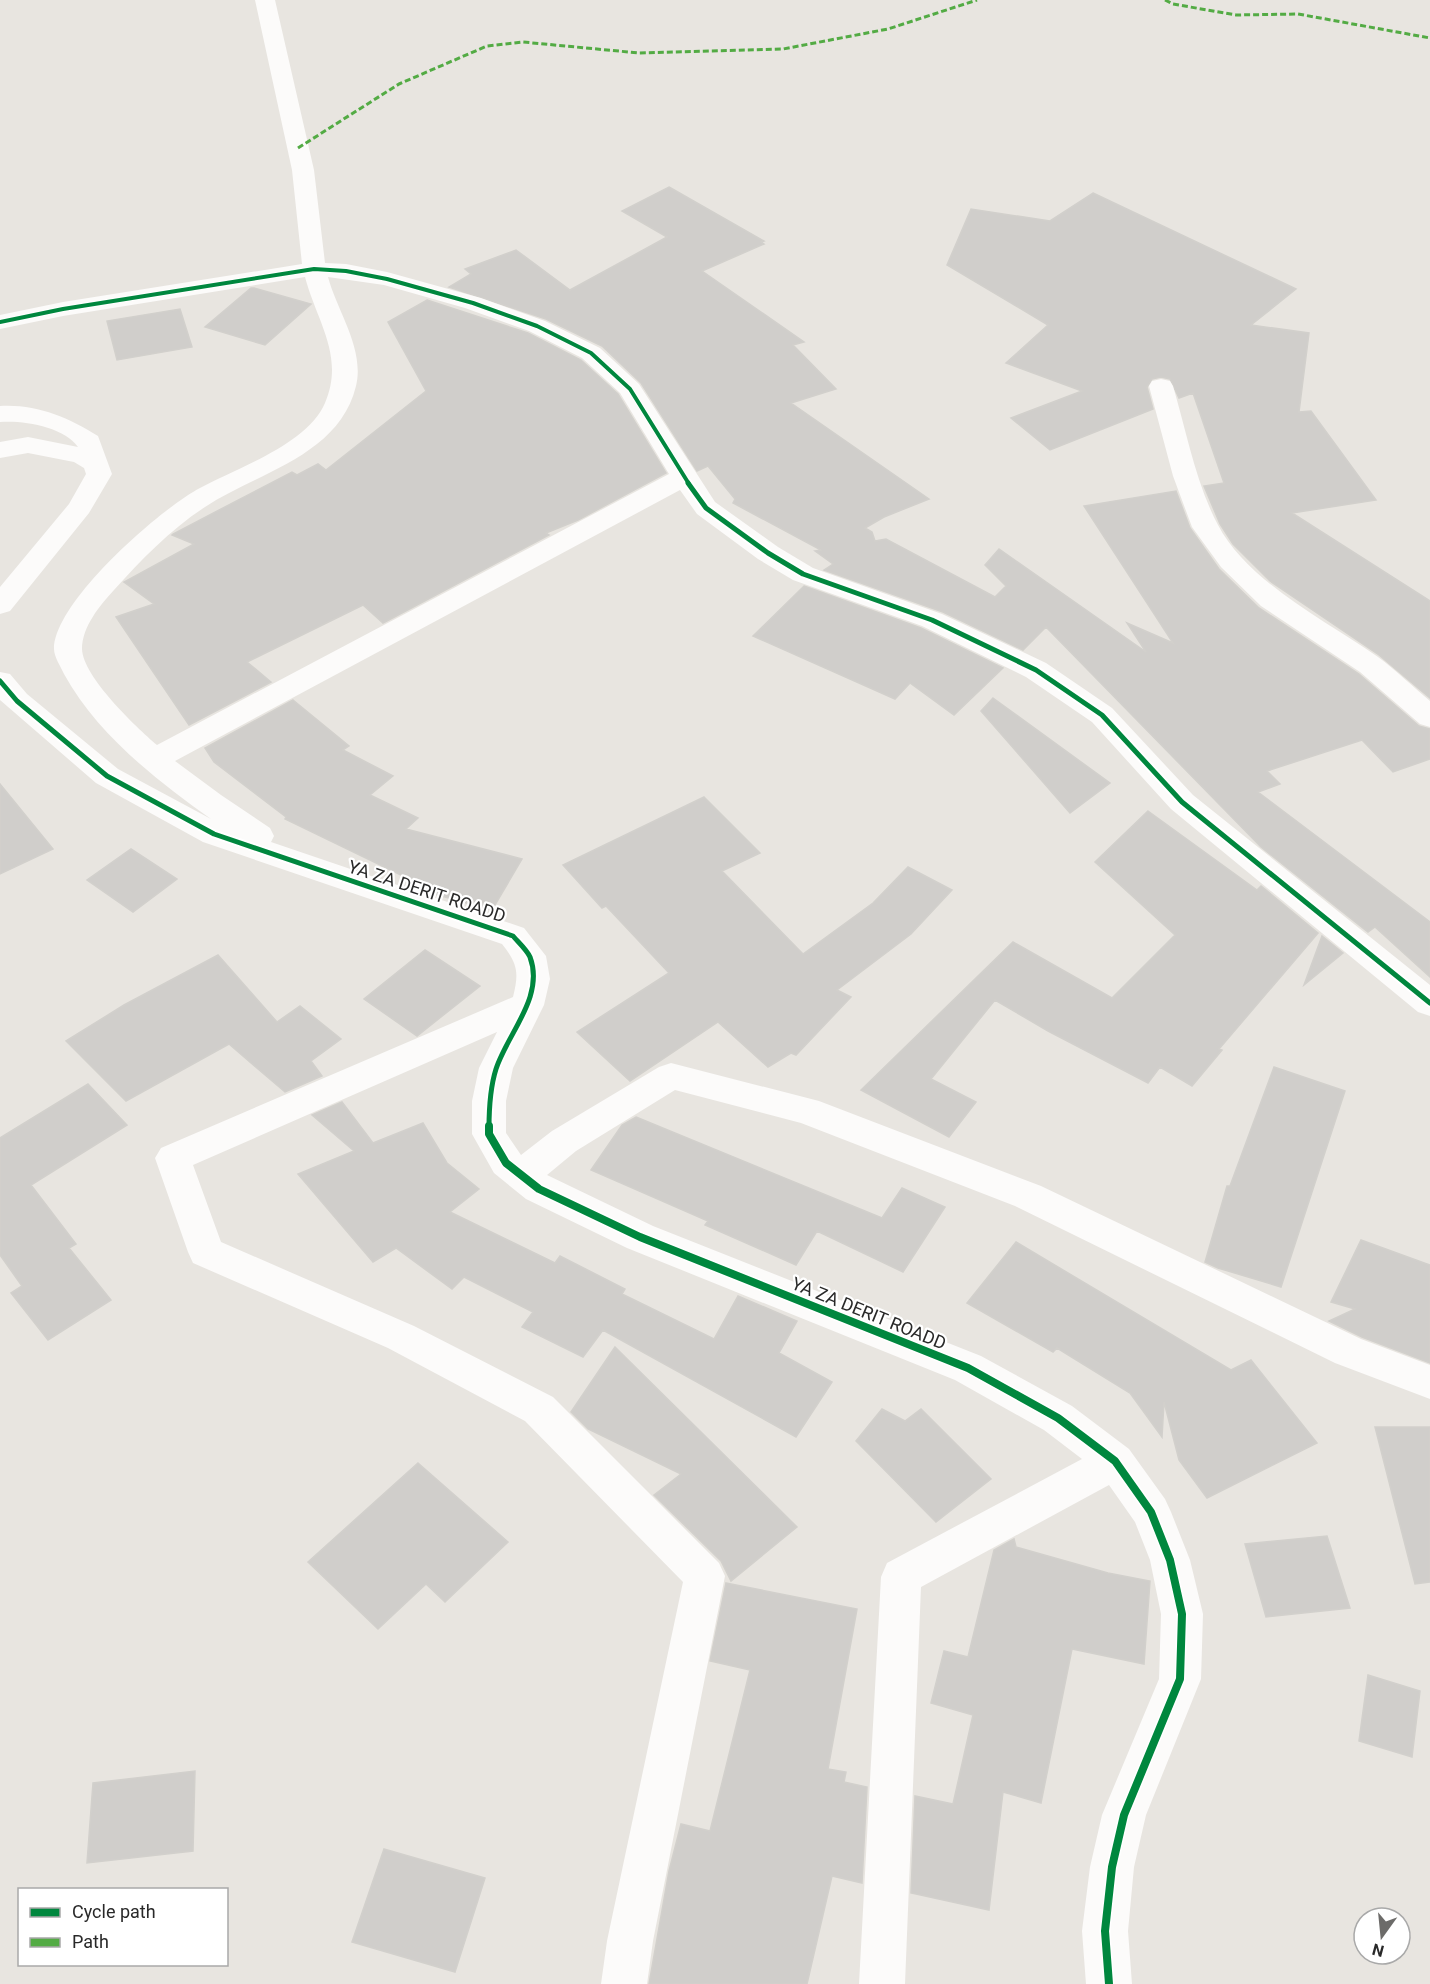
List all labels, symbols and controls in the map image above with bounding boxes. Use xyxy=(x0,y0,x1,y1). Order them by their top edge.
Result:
street label: YA ZA DERIT ROADD xyxy=(345,856,509,926)
street label: YA ZA DERIT ROADD xyxy=(789,1272,949,1354)
legend xyxy=(18,1888,228,1966)
text: Cycle path xyxy=(72,1901,156,1922)
north arrow xyxy=(1352,1906,1412,1966)
text: Path xyxy=(72,1931,109,1952)
text: N xyxy=(1370,1939,1386,1961)

